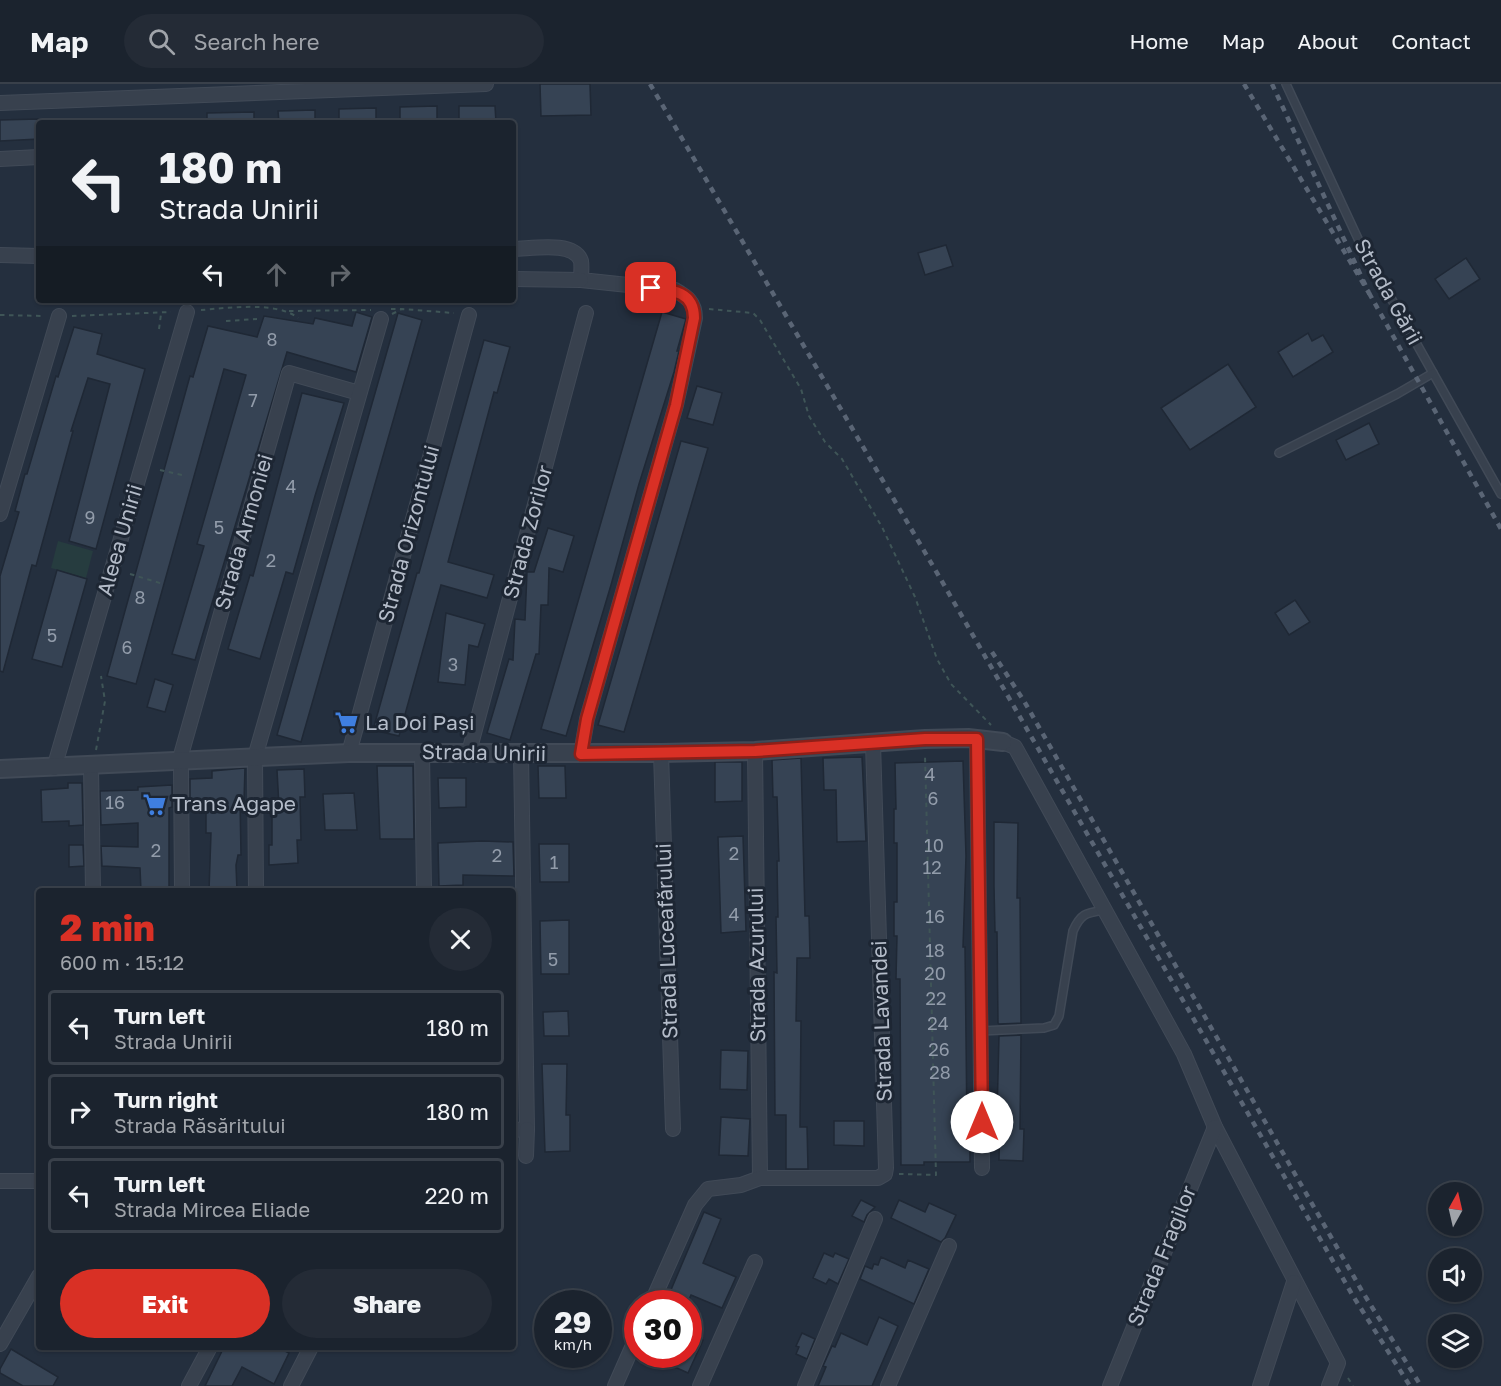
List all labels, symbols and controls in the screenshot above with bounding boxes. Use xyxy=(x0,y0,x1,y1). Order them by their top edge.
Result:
search box xyxy=(124,14,544,68)
text: Map xyxy=(30,25,88,58)
icon: search xyxy=(145,25,178,58)
text: Search here xyxy=(193,28,319,55)
text: Home xyxy=(1129,28,1189,54)
text: Map xyxy=(1222,28,1265,54)
text: About xyxy=(1298,28,1358,54)
text: Contact xyxy=(1391,28,1471,54)
text: 180 m xyxy=(159,142,282,192)
icon: left xyxy=(60,144,138,222)
text: Strada Unirii xyxy=(159,193,319,225)
street label: Strada Gării xyxy=(1349,234,1429,349)
icon: left xyxy=(197,258,230,291)
icon: ahead xyxy=(260,258,293,291)
icon: right xyxy=(323,258,356,291)
pin xyxy=(625,262,676,313)
icon: arrive xyxy=(634,271,667,304)
house number: 8 xyxy=(267,328,277,350)
house number: 7 xyxy=(248,389,258,411)
street label: Strada Orizontului xyxy=(372,442,444,625)
street label: Strada Armoniei xyxy=(208,451,278,613)
street label: Strada Zorilor xyxy=(497,462,557,601)
house number: 4 xyxy=(286,475,297,497)
street label: Aleea Unirii xyxy=(91,481,147,599)
house number: 9 xyxy=(85,506,95,528)
house number: 5 xyxy=(214,516,224,538)
house number: 2 xyxy=(266,549,276,571)
house number: 8 xyxy=(135,586,145,608)
house number: 5 xyxy=(47,624,57,646)
house number: 6 xyxy=(122,636,132,658)
house number: 3 xyxy=(448,653,458,675)
place label: La Doi Pași xyxy=(365,709,475,735)
supermarket icon: La Doi Pași xyxy=(334,710,360,736)
street label: Strada Unirii xyxy=(421,738,547,766)
house number: 4 xyxy=(925,763,936,785)
house number: 6 xyxy=(928,787,938,809)
place label: Trans Agape xyxy=(172,790,296,816)
house number: 16 xyxy=(105,791,125,813)
supermarket icon: Trans Agape xyxy=(141,791,167,817)
house number: 10 xyxy=(924,834,944,856)
house number: 2 xyxy=(151,839,161,861)
house number: 2 xyxy=(729,842,739,864)
street label: Strada Luceafǎrului xyxy=(650,843,682,1039)
house number: 2 xyxy=(492,844,502,866)
house number: 1 xyxy=(550,851,559,873)
house number: 12 xyxy=(922,856,942,878)
street label: Strada Azurului xyxy=(742,887,770,1043)
house number: 4 xyxy=(729,903,740,925)
house number: 16 xyxy=(925,905,945,927)
text: 2 min xyxy=(60,906,155,949)
button: close xyxy=(429,908,492,971)
house number: 18 xyxy=(925,939,945,961)
street label: Strada Lavandei xyxy=(865,940,897,1102)
house number: 5 xyxy=(548,948,558,970)
text: 600 m · 15:12 xyxy=(60,950,184,974)
house number: 20 xyxy=(924,962,946,984)
house number: 22 xyxy=(926,987,946,1009)
text: Turn left xyxy=(114,1002,205,1029)
icon: left xyxy=(63,1011,96,1044)
house number: 24 xyxy=(927,1012,949,1034)
text: 180 m xyxy=(426,1014,489,1041)
text: Strada Unirii xyxy=(114,1029,233,1053)
house number: 26 xyxy=(928,1038,950,1060)
house number: 28 xyxy=(929,1061,951,1083)
text: Turn right xyxy=(114,1086,218,1113)
position arrow xyxy=(950,1090,1014,1154)
icon: right xyxy=(63,1095,96,1128)
text: 180 m xyxy=(426,1098,489,1125)
text: Strada Răsăritului xyxy=(114,1113,286,1137)
text: Turn left xyxy=(114,1170,205,1197)
icon: left xyxy=(63,1179,96,1212)
street label: Strada Fragilor xyxy=(1121,1181,1201,1330)
text: 220 m xyxy=(425,1182,489,1209)
north arrow xyxy=(1428,1182,1482,1236)
map controls xyxy=(1428,1182,1482,1368)
text: Strada Mircea Eliade xyxy=(114,1197,310,1221)
button: sound xyxy=(1428,1248,1482,1302)
button: Exit xyxy=(60,1269,270,1338)
button: Share xyxy=(282,1269,492,1338)
speed limit sign: 30 xyxy=(624,1290,702,1368)
text: 29 xyxy=(554,1304,592,1340)
button: layers xyxy=(1428,1314,1482,1368)
text: km/h xyxy=(554,1335,592,1353)

